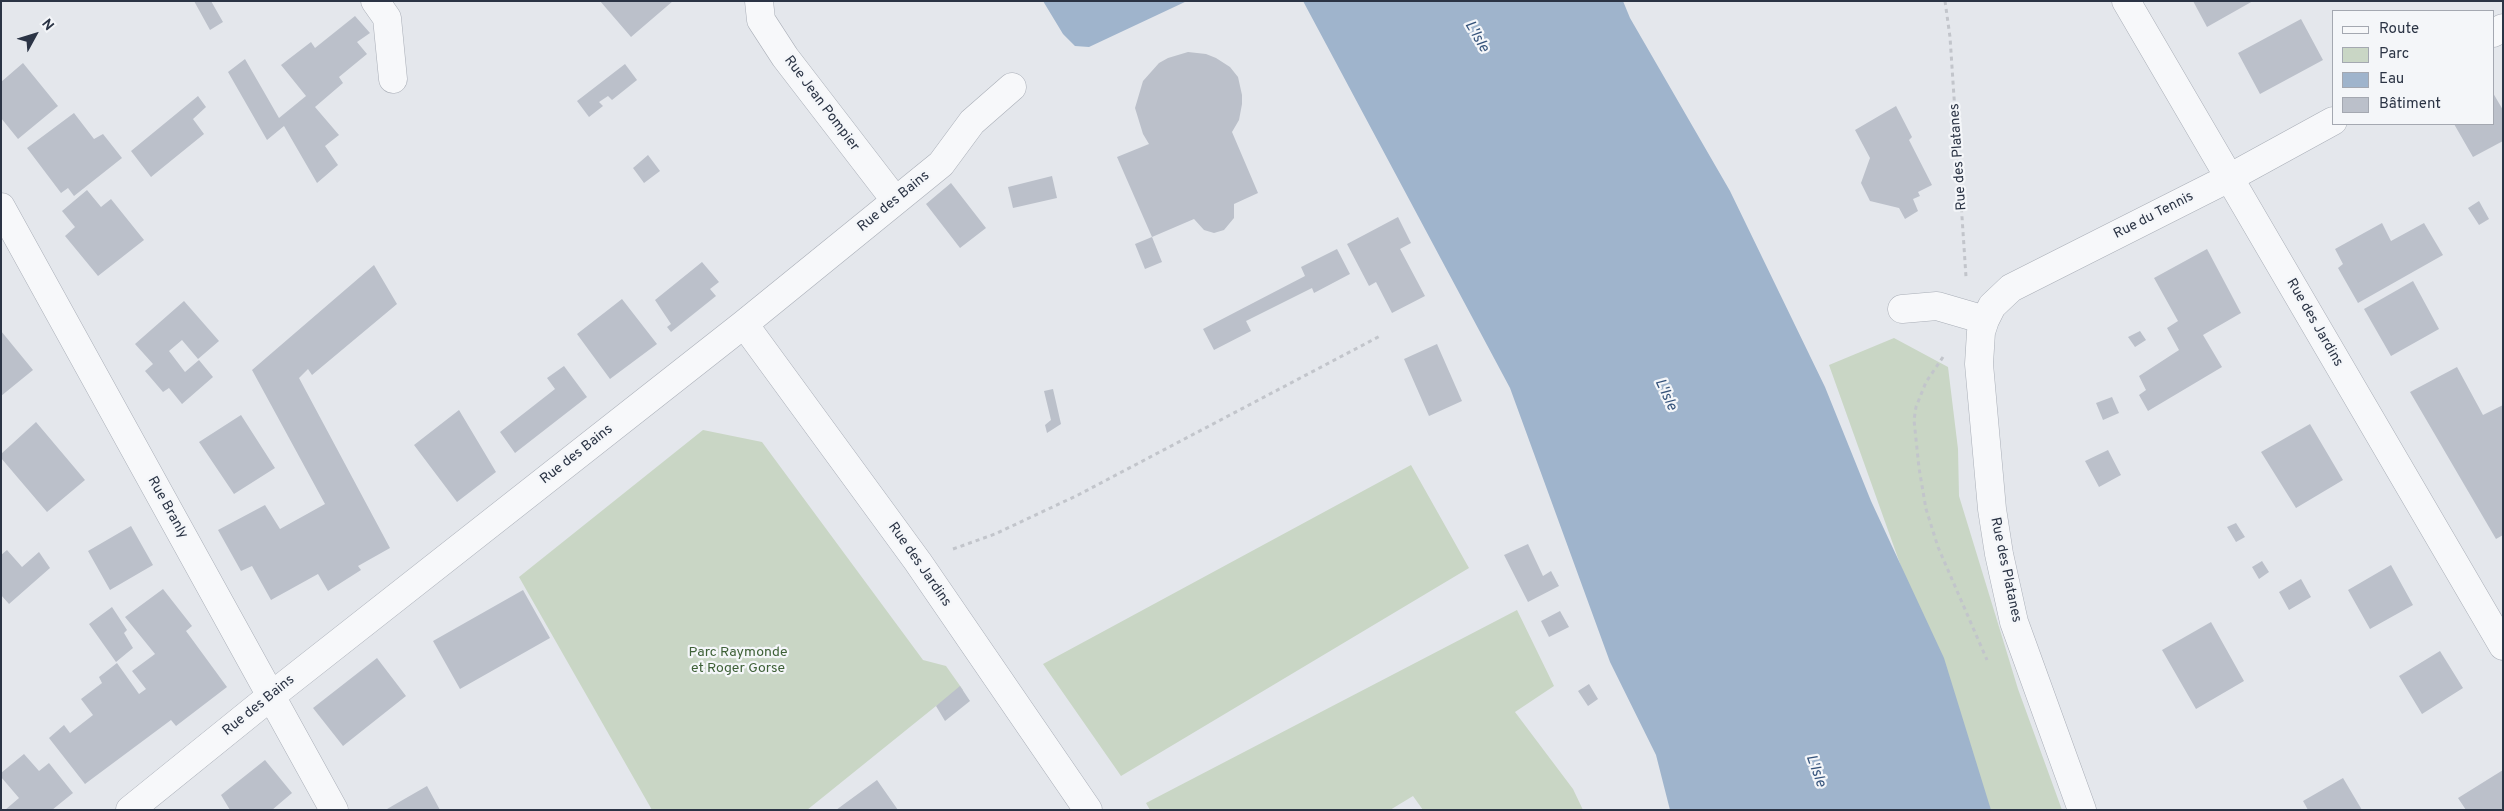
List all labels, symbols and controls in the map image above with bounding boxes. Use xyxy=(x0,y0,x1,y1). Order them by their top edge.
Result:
north arrow xyxy=(10,10,60,60)
legend xyxy=(2332,10,2494,125)
text: N xyxy=(37,16,57,35)
water label: L'Isle xyxy=(1460,18,1492,56)
text: Route xyxy=(2379,20,2419,39)
text: Parc xyxy=(2379,45,2409,64)
street label: Rue Jean Pompier xyxy=(780,53,862,155)
text: Eau xyxy=(2379,70,2404,89)
text: Bâtiment xyxy=(2379,95,2441,114)
street label: Rue des Platanes xyxy=(1947,103,1971,211)
street label: Rue des Bains xyxy=(855,168,933,236)
street label: Rue du Tennis xyxy=(2111,189,2197,243)
street label: Rue des Jardins xyxy=(2282,276,2346,370)
water label: L'Isle xyxy=(1650,376,1680,414)
street label: Rue des Bains xyxy=(537,421,617,489)
street label: Rue Branly xyxy=(143,474,191,542)
street label: Rue des Platanes xyxy=(1986,516,2024,624)
street label: Rue des Jardins xyxy=(884,520,954,610)
park label: Parc Raymonde et Roger Gorse xyxy=(689,645,787,678)
street label: Rue des Bains xyxy=(220,672,298,740)
water label: L'Isle xyxy=(1801,752,1829,790)

